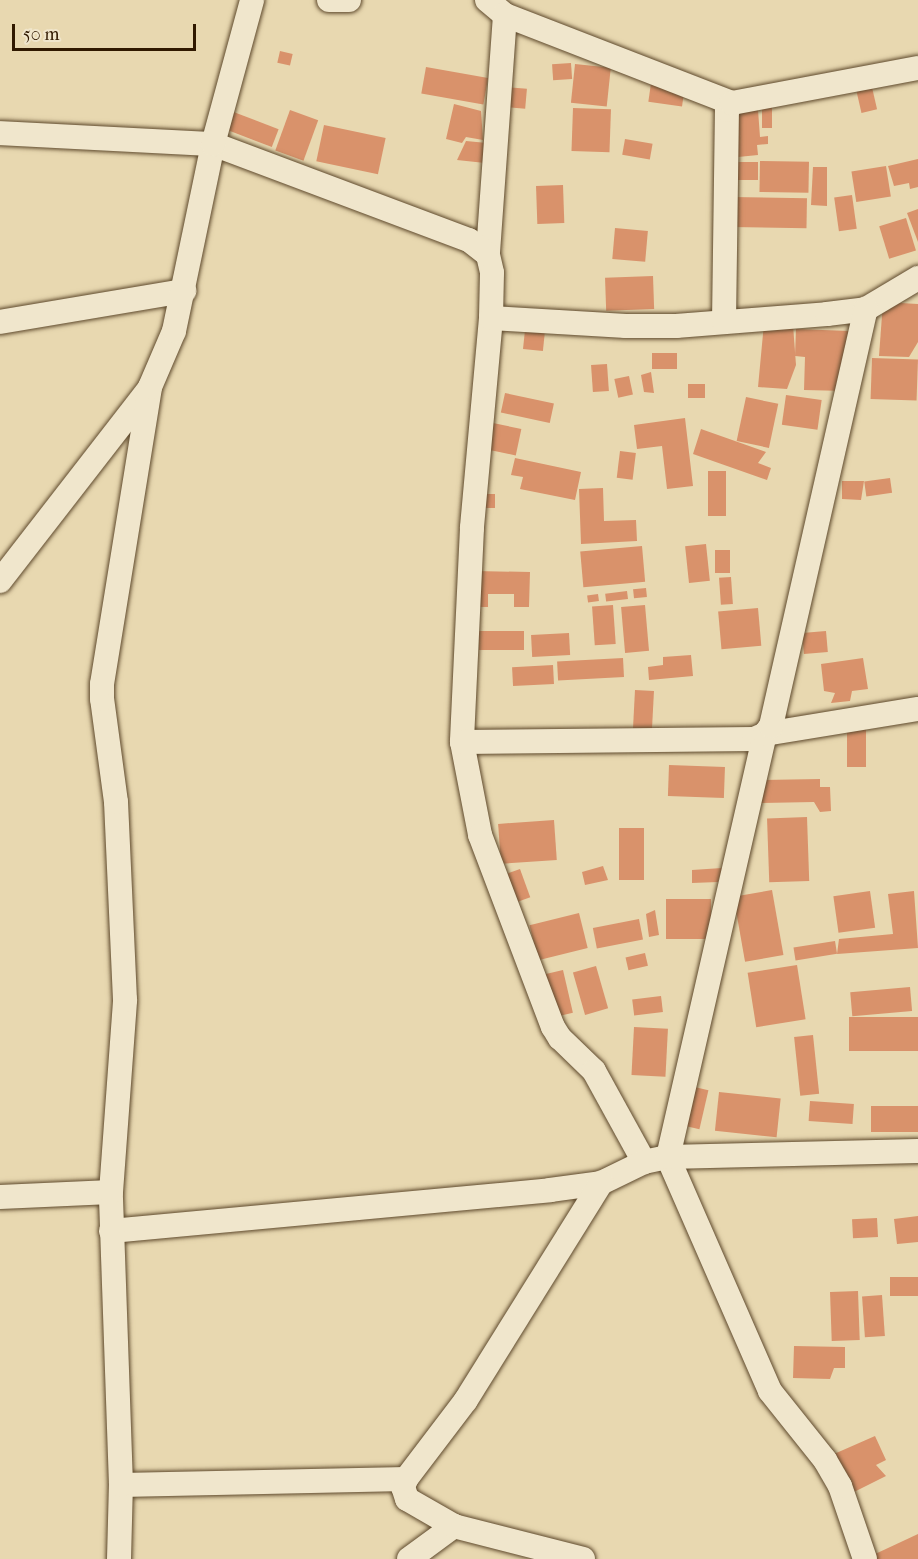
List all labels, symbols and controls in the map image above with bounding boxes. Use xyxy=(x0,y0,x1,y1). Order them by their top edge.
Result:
scale bar xyxy=(15,12,200,50)
text: 50 m xyxy=(23,24,59,45)

